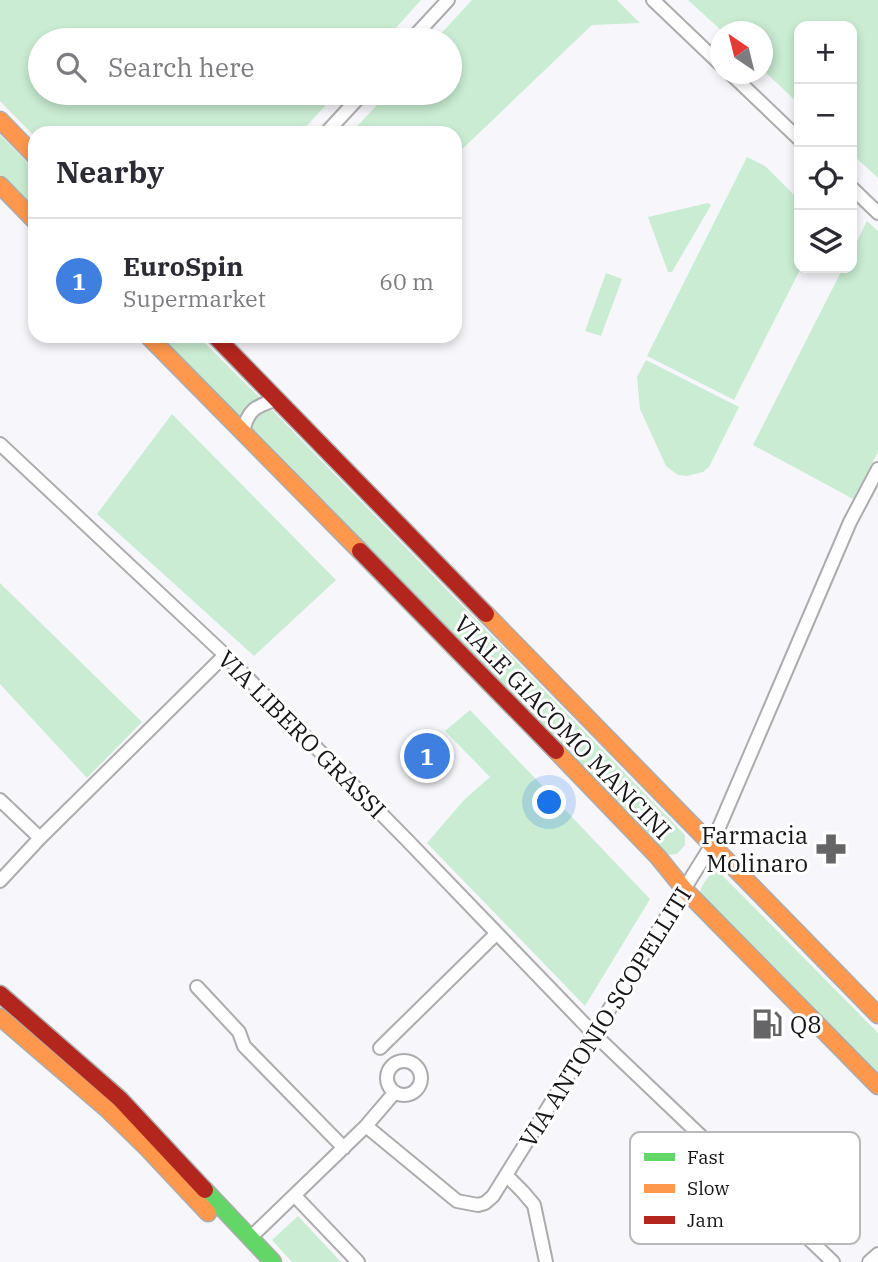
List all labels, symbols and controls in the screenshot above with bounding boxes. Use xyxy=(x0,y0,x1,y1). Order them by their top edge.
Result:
north arrow xyxy=(710,21,773,84)
map controls xyxy=(794,21,857,273)
button: + xyxy=(794,21,857,84)
search box xyxy=(28,28,462,105)
icon: search xyxy=(52,48,90,86)
text: Search here xyxy=(108,50,254,84)
button: − xyxy=(794,84,857,147)
button: locate xyxy=(794,147,857,210)
text: Nearby xyxy=(56,152,164,191)
button: layers xyxy=(794,210,857,273)
text: EuroSpin xyxy=(123,249,243,283)
text: 1 xyxy=(72,266,86,296)
text: 60 m xyxy=(379,266,434,296)
text: Supermarket xyxy=(123,283,266,313)
street label: VIALE GIACOMO MANCINI xyxy=(447,608,679,846)
street label: VIA LIBERO GRASSI xyxy=(211,643,393,825)
pin: 1 xyxy=(404,730,450,782)
your location xyxy=(532,785,566,819)
place label: Farmacia Molinaro xyxy=(701,819,808,879)
pharmacy icon: Farmacia Molinaro xyxy=(814,832,848,866)
street label: VIA ANTONIO SCOPELLITI xyxy=(512,881,698,1153)
fuel station icon: Q8 xyxy=(750,1007,784,1041)
place label: Q8 xyxy=(790,1008,822,1040)
legend xyxy=(630,1132,860,1244)
text: Fast xyxy=(687,1145,725,1169)
text: Slow xyxy=(687,1176,729,1200)
text: Jam xyxy=(687,1208,724,1232)

